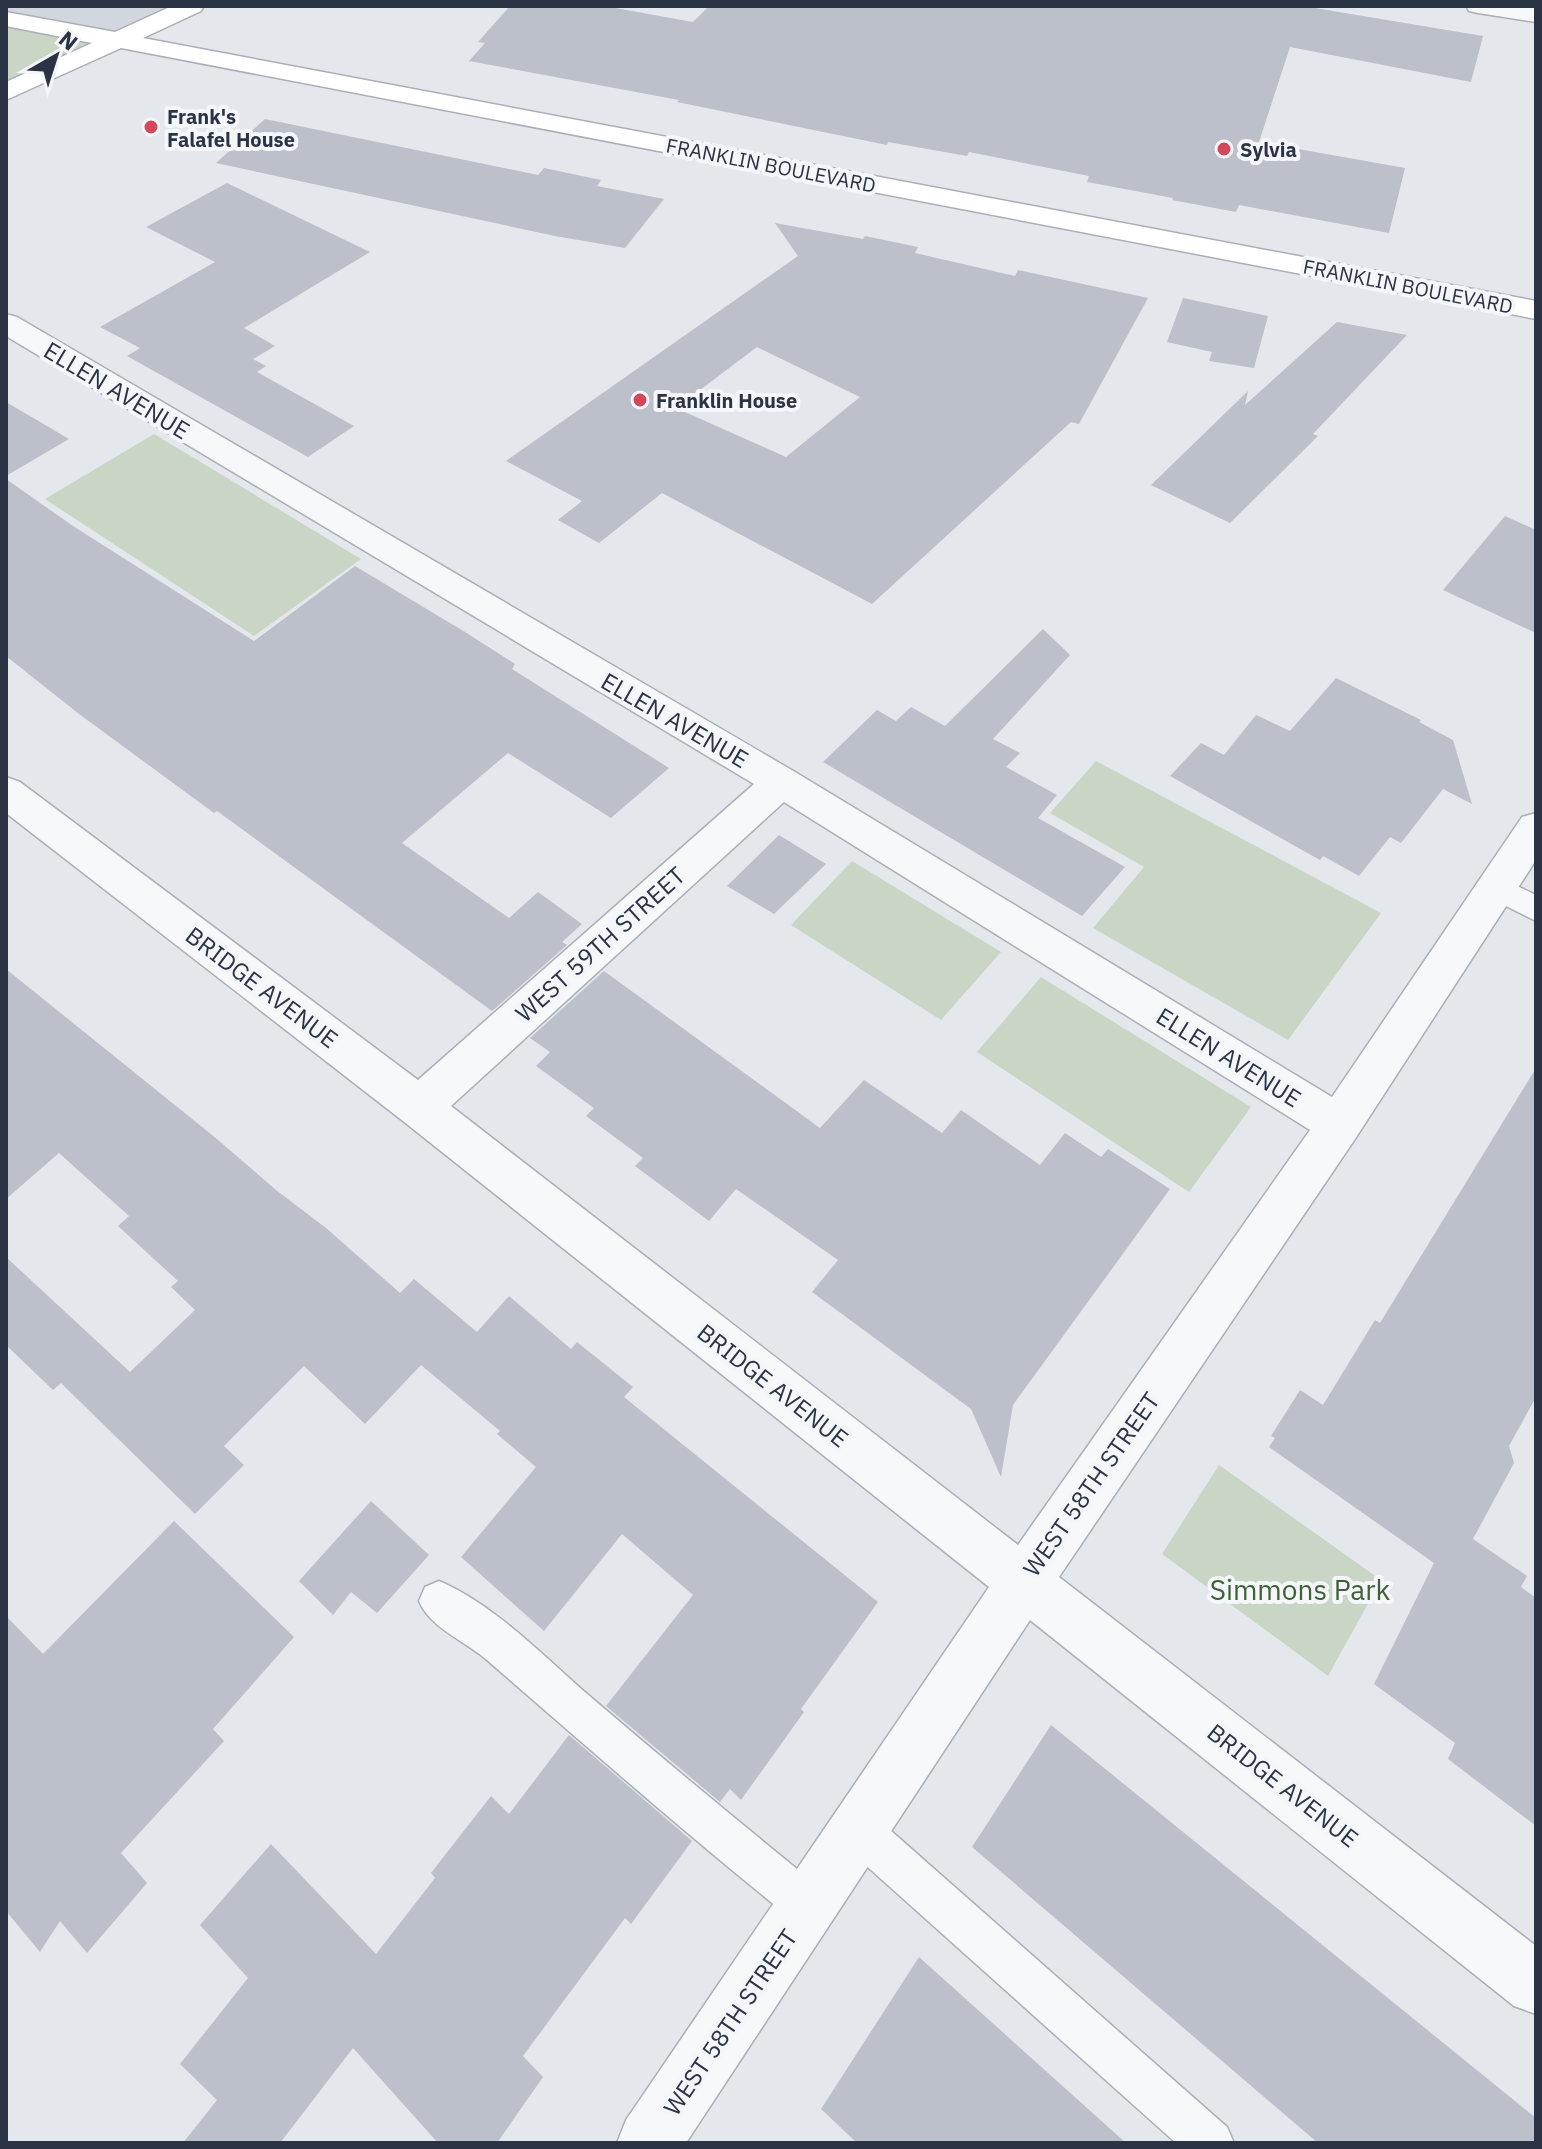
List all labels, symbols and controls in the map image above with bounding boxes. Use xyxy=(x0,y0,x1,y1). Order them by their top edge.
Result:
north arrow xyxy=(16,16,96,96)
text: N xyxy=(54,24,84,56)
place label: Frank's Falafel House xyxy=(167,103,295,153)
marker: Frank's Falafel House xyxy=(142,118,160,136)
street label: FRANKLIN BOULEVARD xyxy=(664,131,878,199)
place label: Sylvia xyxy=(1240,136,1297,163)
marker: Sylvia xyxy=(1215,140,1233,158)
street label: FRANKLIN BOULEVARD xyxy=(1301,252,1515,320)
street label: ELLEN AVENUE xyxy=(38,334,196,446)
place label: Franklin House xyxy=(656,387,797,414)
marker: Franklin House xyxy=(631,391,649,409)
street label: ELLEN AVENUE xyxy=(596,665,754,775)
street label: WEST 59TH STREET xyxy=(508,859,692,1029)
street label: BRIDGE AVENUE xyxy=(179,919,345,1055)
street label: ELLEN AVENUE xyxy=(1151,1000,1307,1114)
street label: BRIDGE AVENUE xyxy=(691,1316,855,1454)
street label: WEST 58TH STREET xyxy=(1015,1385,1167,1582)
park label: Simmons Park xyxy=(1210,1571,1391,1608)
street label: BRIDGE AVENUE xyxy=(1201,1716,1365,1854)
street label: WEST 58TH STREET xyxy=(656,1922,804,2121)

